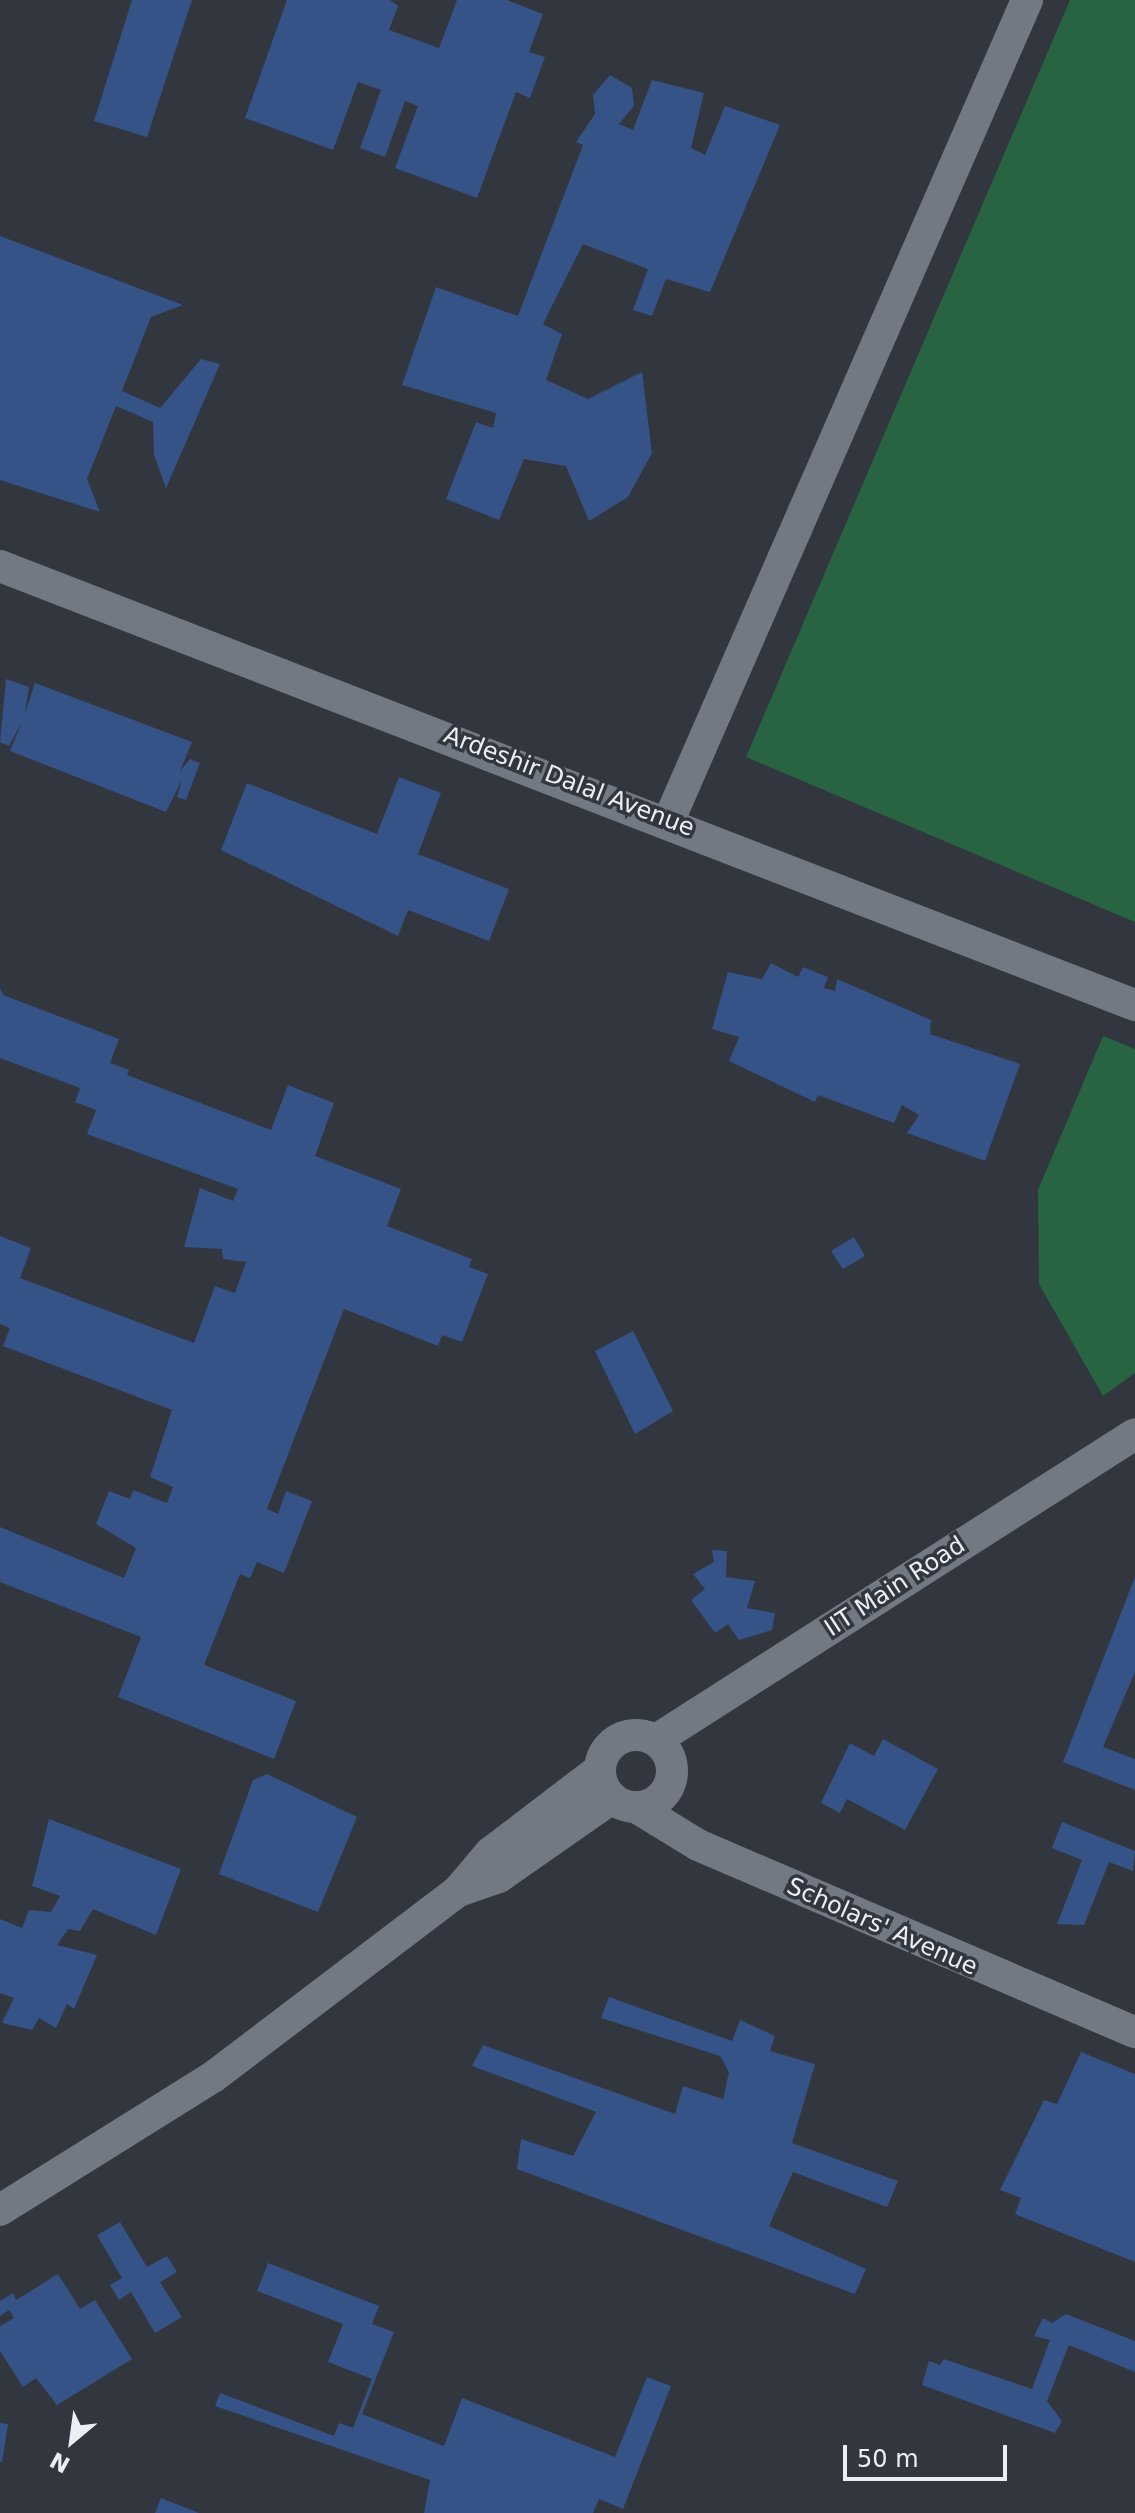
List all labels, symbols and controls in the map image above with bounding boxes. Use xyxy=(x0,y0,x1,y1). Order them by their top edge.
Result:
street label: Ardeshir Dalal Avenue xyxy=(440,721,698,843)
street label: IIT Main Road xyxy=(819,1531,971,1643)
street label: Scholars' Avenue xyxy=(782,1872,982,1982)
north arrow xyxy=(32,2401,112,2481)
scale bar xyxy=(847,2429,1011,2479)
text: 50 m xyxy=(857,2445,919,2473)
text: N xyxy=(46,2447,74,2478)

